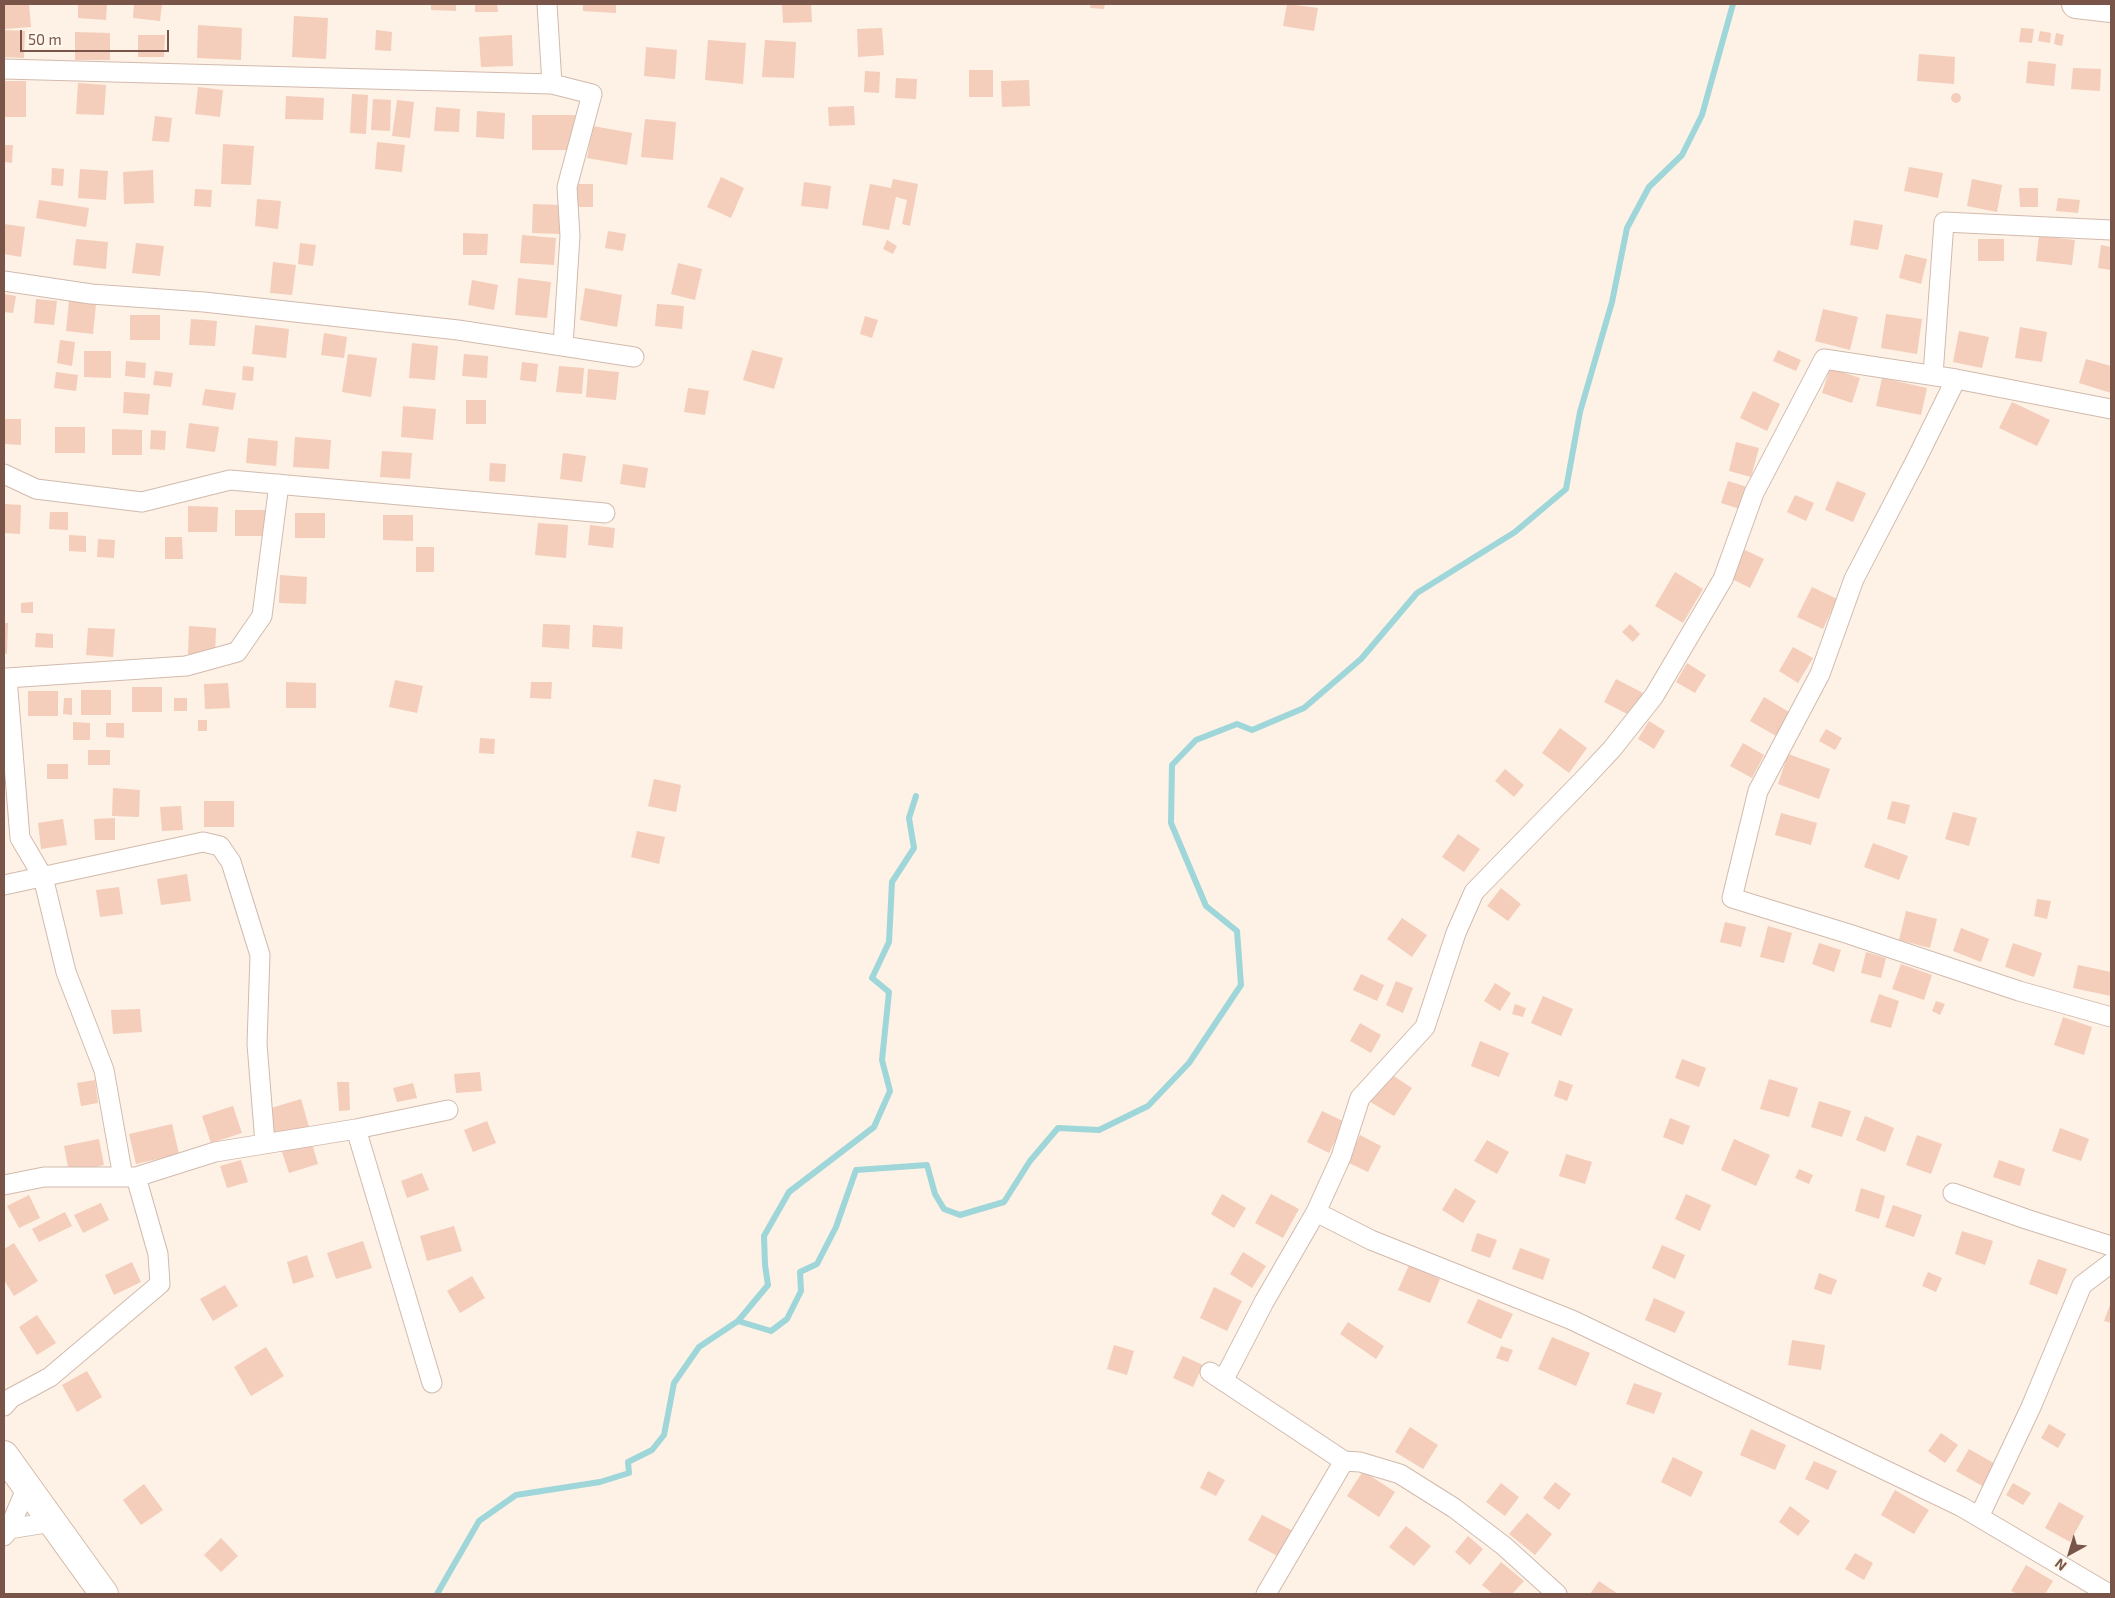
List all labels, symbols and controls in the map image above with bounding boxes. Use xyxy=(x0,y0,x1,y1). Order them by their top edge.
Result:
scale bar xyxy=(22,20,171,52)
text: 50 m xyxy=(28,30,62,48)
north arrow xyxy=(2045,1528,2095,1578)
text: N xyxy=(2051,1555,2070,1575)

